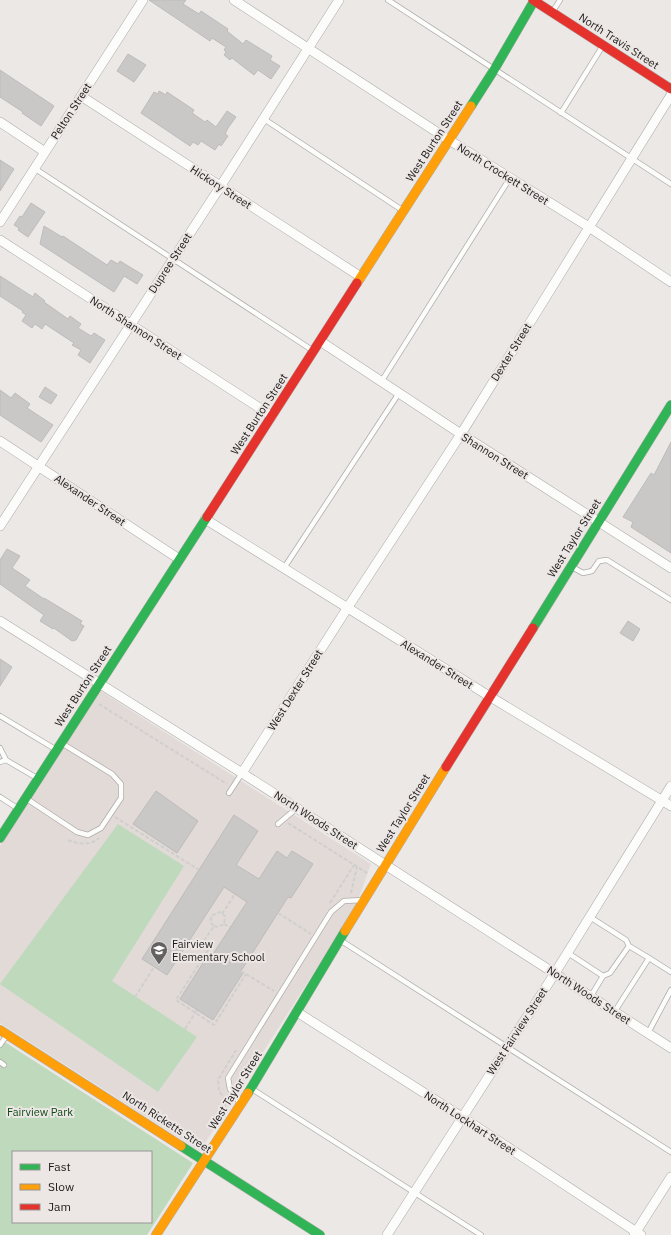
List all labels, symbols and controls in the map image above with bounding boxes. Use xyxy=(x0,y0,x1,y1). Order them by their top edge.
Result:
street label: North Travis Street xyxy=(576,10,662,72)
street label: Pelton Street xyxy=(48,80,94,142)
street label: West Burton Street xyxy=(403,98,466,184)
street label: North Crockett Street xyxy=(455,140,551,208)
street label: Hickory Street xyxy=(188,162,254,212)
street label: Dupree Street xyxy=(145,230,195,296)
street label: North Shannon Street xyxy=(87,293,185,363)
street label: Dexter Street xyxy=(488,320,534,383)
street label: West Burton Street xyxy=(228,371,291,457)
street label: Shannon Street xyxy=(459,430,531,482)
street label: Alexander Street xyxy=(52,471,128,529)
street label: West Taylor Street xyxy=(544,496,604,580)
street label: Alexander Street xyxy=(398,636,476,692)
street label: West Burton Street xyxy=(52,643,115,729)
street label: West Dexter Street xyxy=(264,647,326,733)
street label: West Taylor Street xyxy=(373,771,433,855)
street label: North Woods Street xyxy=(271,788,361,852)
place label: Fairview Elementary School xyxy=(172,937,265,964)
school or university icon: Fairview Elementary School xyxy=(149,940,169,965)
street label: North Woods Street xyxy=(544,963,634,1027)
street label: West Fairview Street xyxy=(484,985,551,1077)
street label: West Taylor Street xyxy=(205,1048,265,1132)
street label: North Ricketts Street xyxy=(120,1088,214,1156)
street label: North Lockhart Street xyxy=(422,1088,519,1158)
park label: Fairview Park xyxy=(7,1105,73,1119)
legend xyxy=(12,1151,152,1223)
text: Fast xyxy=(48,1159,71,1174)
text: Slow xyxy=(48,1179,74,1194)
text: Jam xyxy=(48,1199,71,1214)

